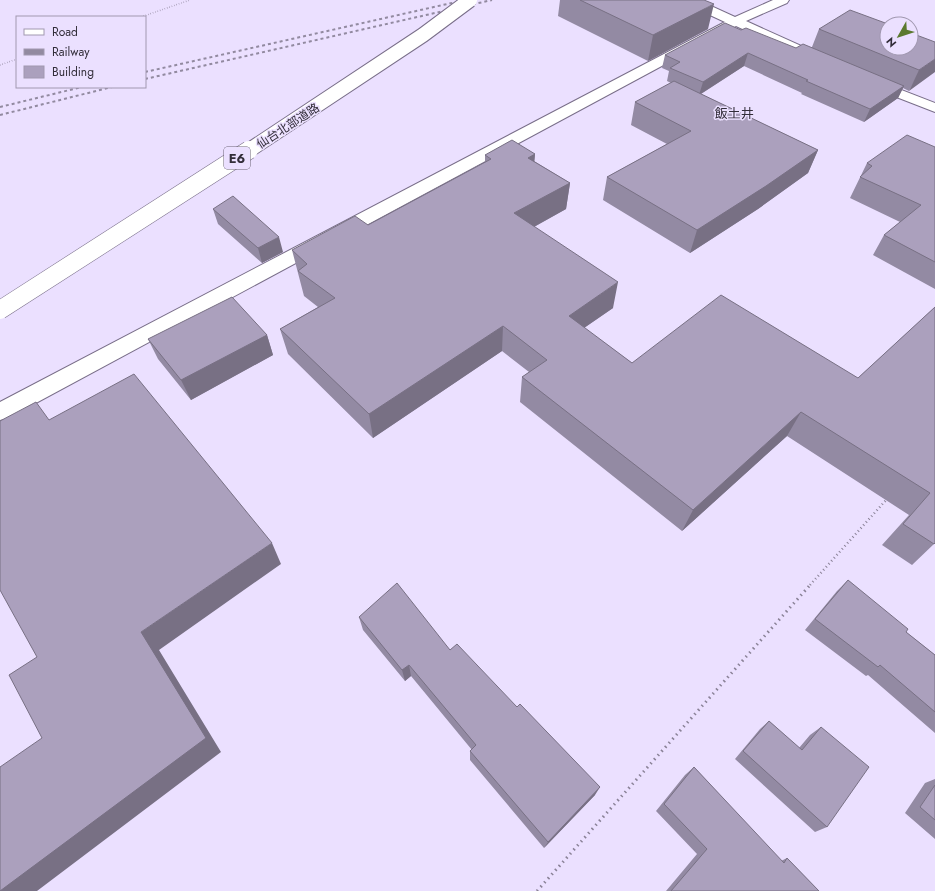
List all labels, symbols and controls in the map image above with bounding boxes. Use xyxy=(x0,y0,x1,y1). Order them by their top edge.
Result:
legend xyxy=(16,16,146,88)
north arrow xyxy=(879,16,919,56)
text: Road xyxy=(52,23,78,41)
text: N xyxy=(882,34,900,51)
text: Railway xyxy=(52,43,90,61)
text: Building xyxy=(52,63,94,81)
street label: 仙台北部道路 xyxy=(253,99,323,153)
district label: 飯土井 xyxy=(714,104,754,123)
road number: E6 xyxy=(224,147,250,169)

